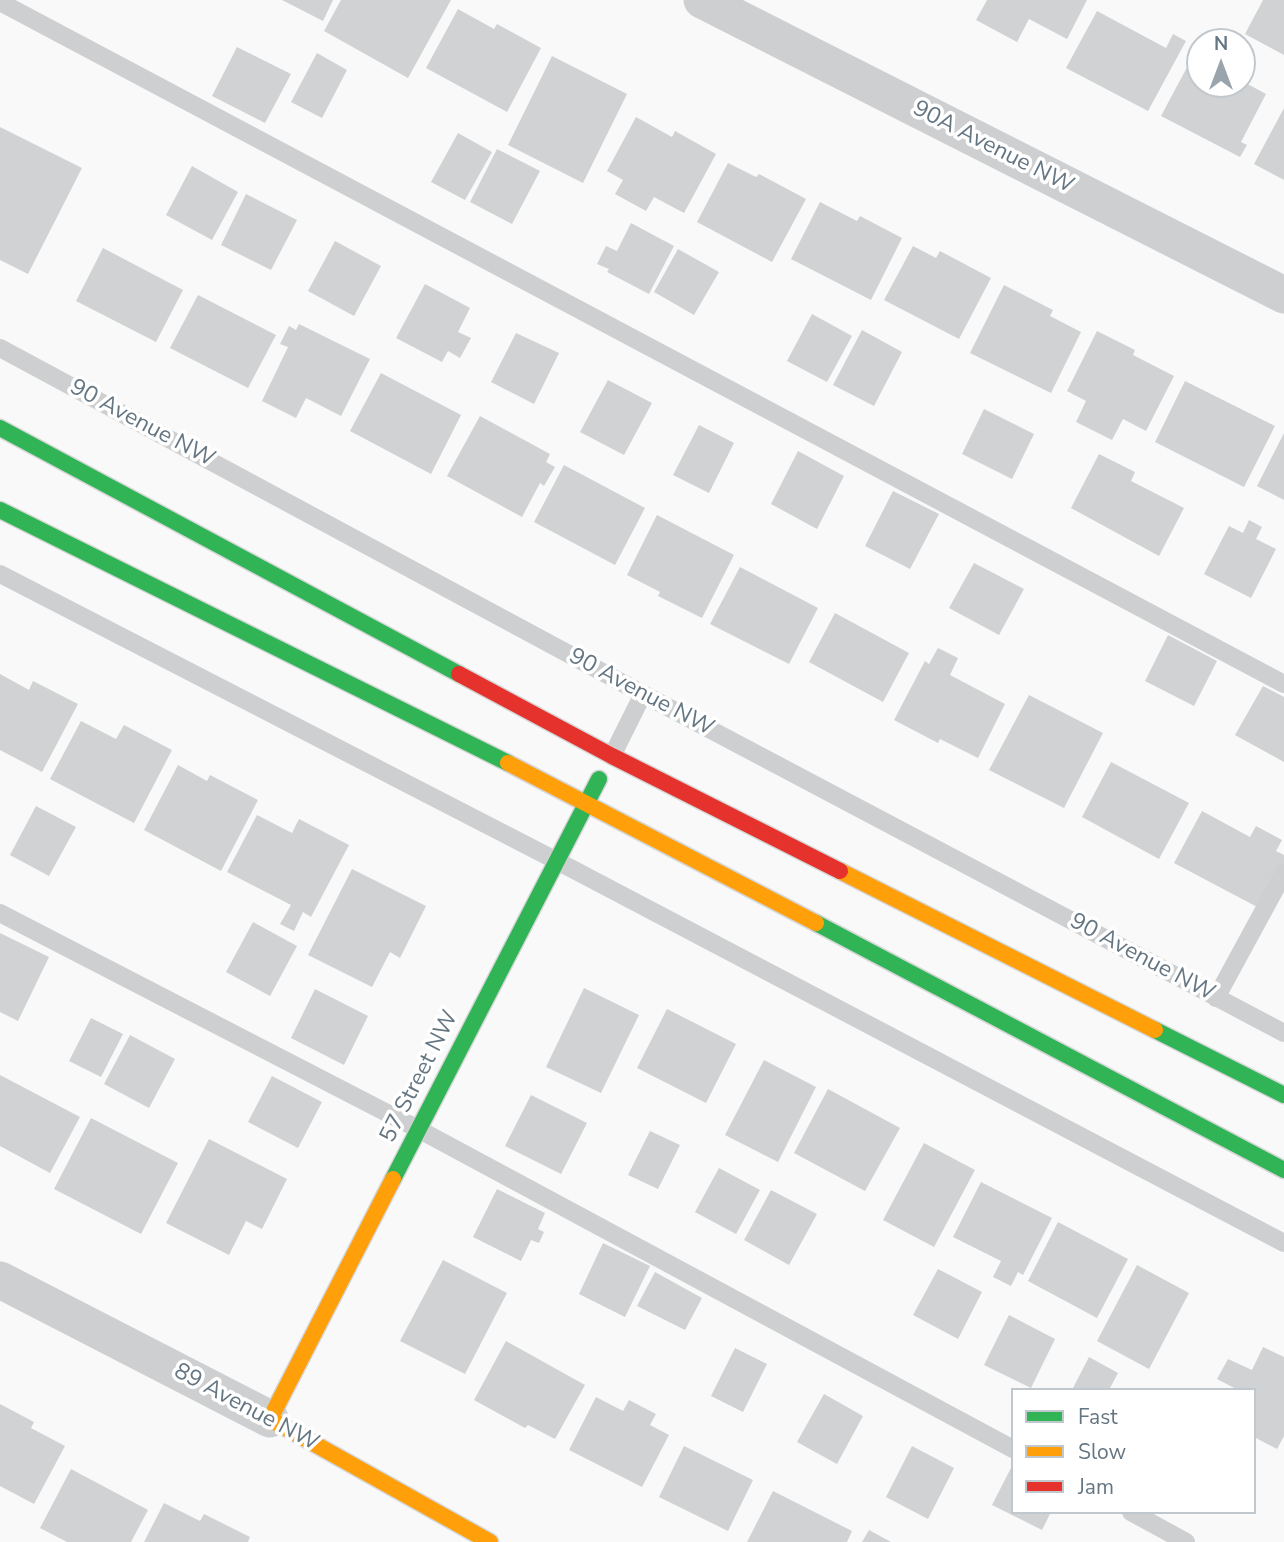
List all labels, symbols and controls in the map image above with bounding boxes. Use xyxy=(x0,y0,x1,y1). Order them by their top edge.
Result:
north arrow xyxy=(1186,28,1256,98)
text: N xyxy=(1214,31,1228,57)
street label: 90A Avenue NW xyxy=(908,96,1078,200)
street label: 90 Avenue NW xyxy=(65,374,219,474)
street label: 90 Avenue NW xyxy=(564,643,718,743)
street label: 90 Avenue NW xyxy=(1065,908,1219,1008)
street label: 57 Street NW xyxy=(375,1006,465,1148)
street label: 89 Avenue NW xyxy=(169,1358,323,1458)
legend xyxy=(1011,1388,1256,1514)
text: Fast xyxy=(1078,1403,1118,1431)
text: Slow xyxy=(1078,1438,1126,1466)
text: Jam xyxy=(1078,1473,1114,1501)

